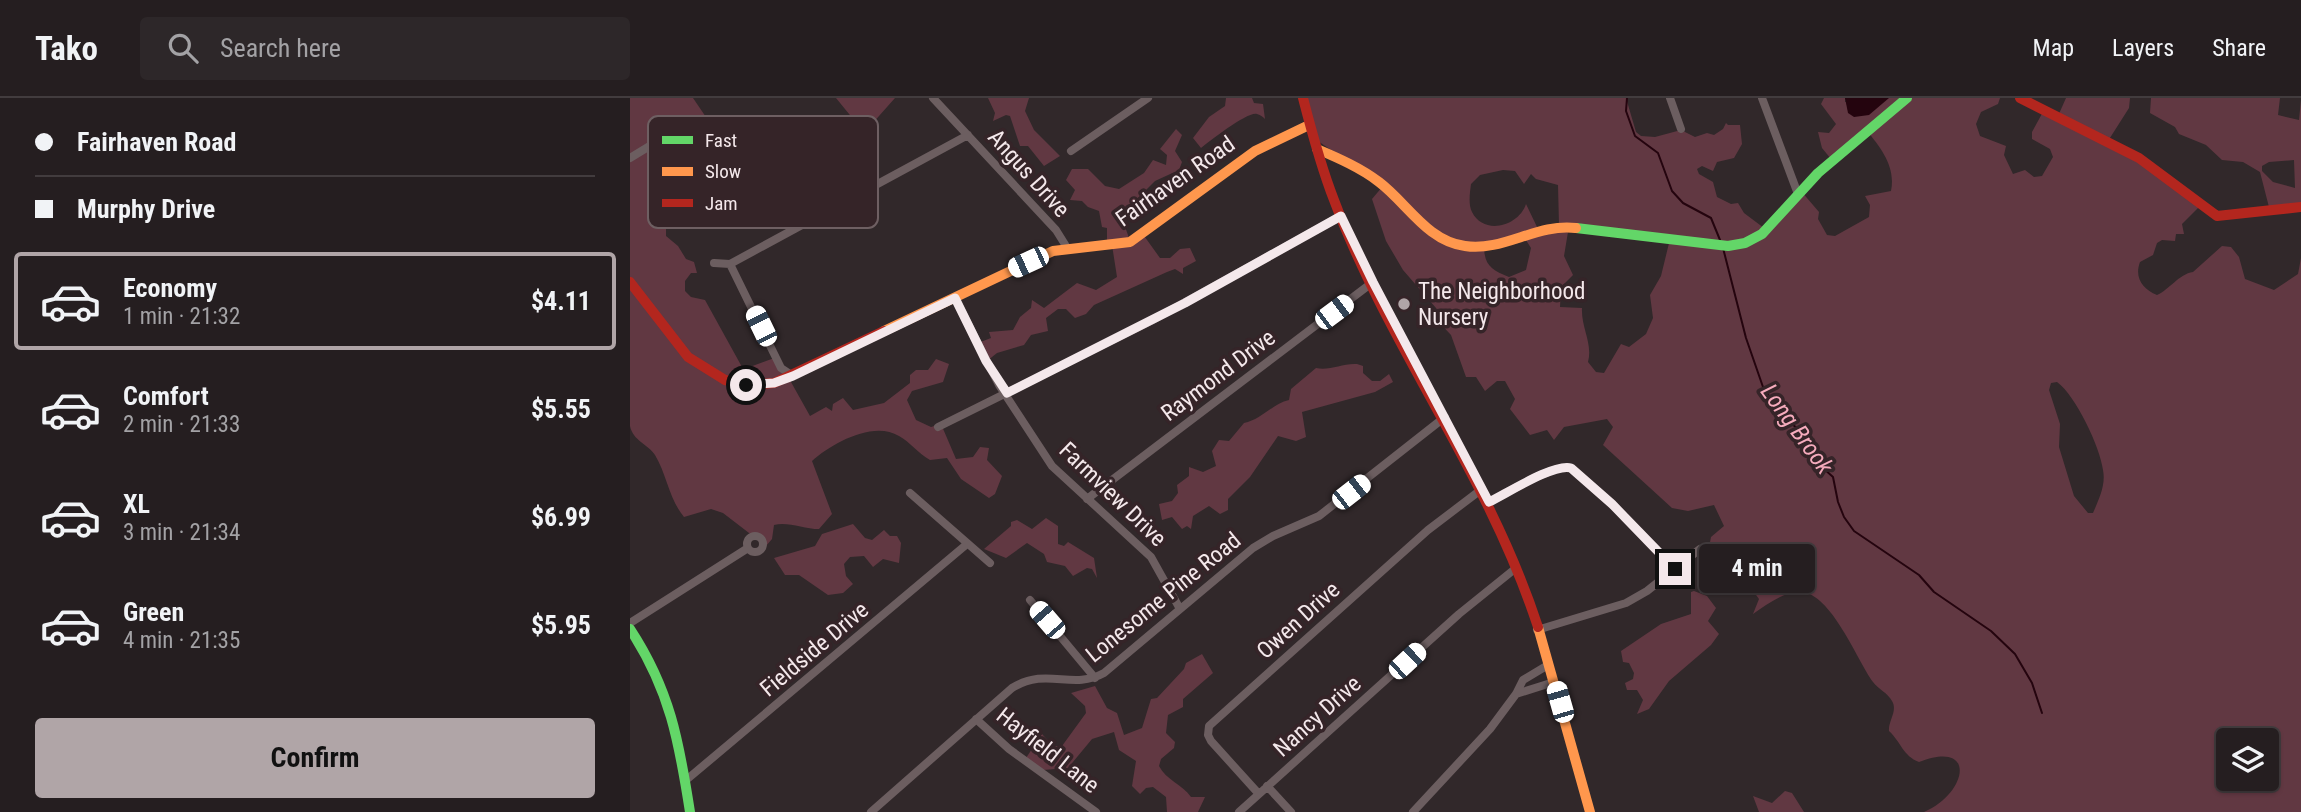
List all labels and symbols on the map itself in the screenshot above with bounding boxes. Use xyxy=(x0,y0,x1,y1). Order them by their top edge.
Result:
legend xyxy=(648,116,878,228)
street label: Angus Drive xyxy=(982,124,1075,223)
text: Fast xyxy=(705,129,737,152)
street label: Fairhaven Road xyxy=(1111,130,1240,232)
text: Slow xyxy=(705,160,741,183)
text: Jam xyxy=(705,192,738,215)
car xyxy=(1005,244,1052,280)
place label: The Neighborhood Nursery xyxy=(1418,278,1585,331)
car xyxy=(1311,291,1358,333)
marker: The Neighborhood Nursery xyxy=(1396,296,1412,312)
car xyxy=(743,303,780,349)
street label: Raymond Drive xyxy=(1156,324,1280,427)
route start xyxy=(730,369,762,401)
water label: Long Brook xyxy=(1755,379,1839,480)
street label: Farmview Drive xyxy=(1054,437,1172,552)
car xyxy=(1328,471,1375,513)
street label: Lonesome Pine Road xyxy=(1081,527,1246,668)
callout: 4 min xyxy=(1700,545,1815,594)
route end xyxy=(1659,553,1691,585)
street label: Owen Drive xyxy=(1251,576,1345,664)
street label: Fieldside Drive xyxy=(755,596,874,702)
car xyxy=(1026,597,1069,643)
car xyxy=(1385,639,1430,683)
street label: Nancy Drive xyxy=(1268,670,1366,762)
car xyxy=(1545,679,1576,725)
street label: Hayfield Lane xyxy=(991,702,1104,799)

